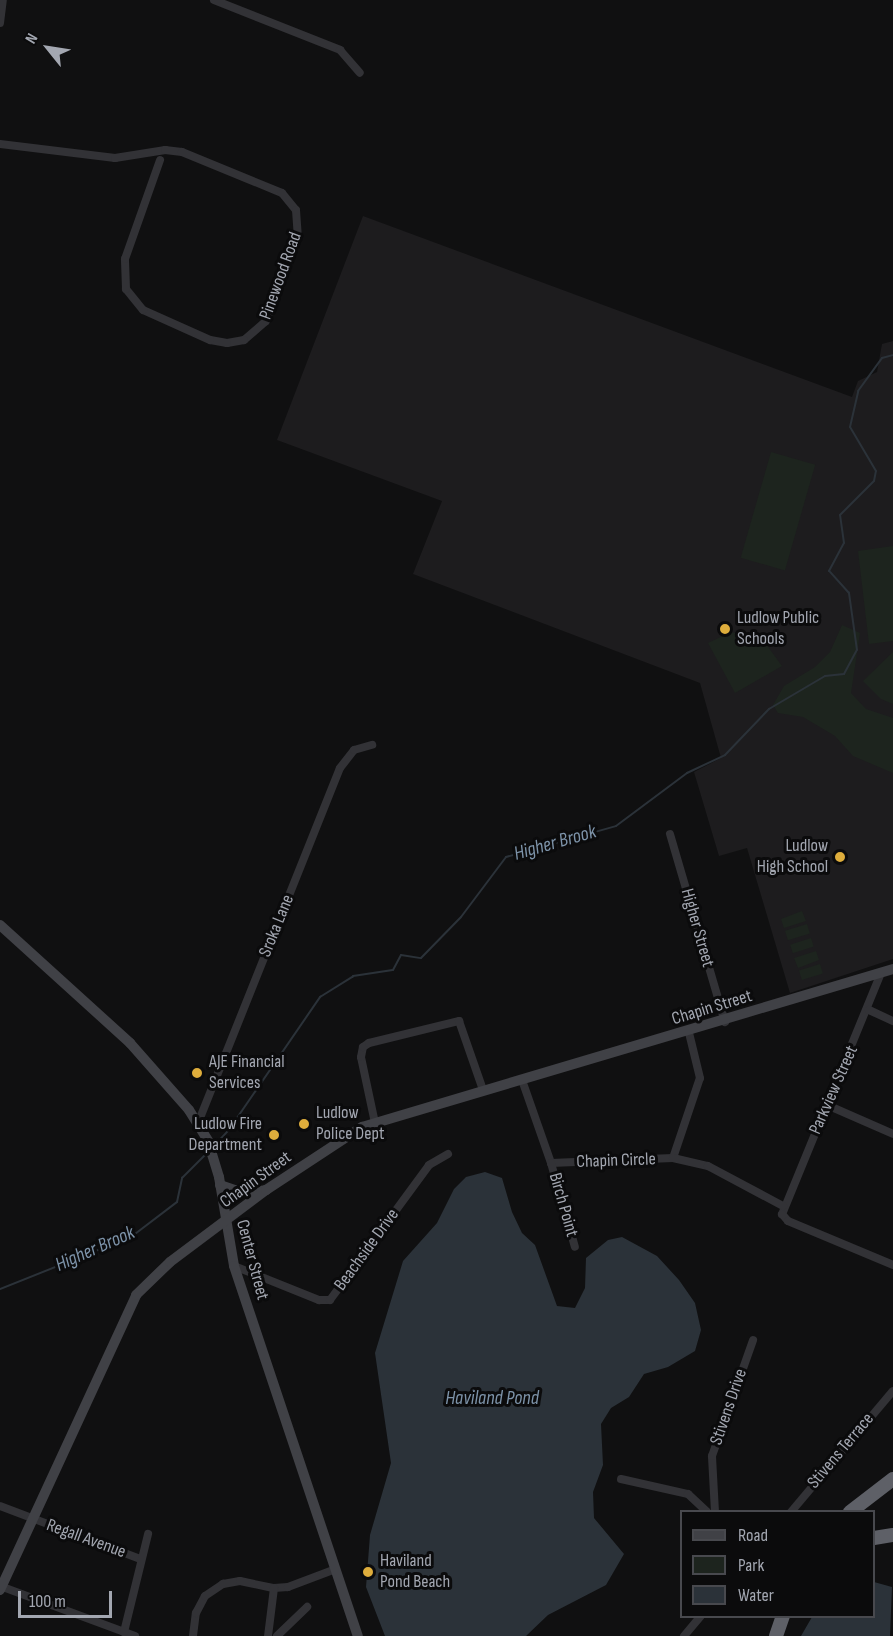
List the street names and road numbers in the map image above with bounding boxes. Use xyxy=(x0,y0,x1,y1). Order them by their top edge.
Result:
street label: Pinewood Road xyxy=(255,229,307,323)
street label: Higher Street xyxy=(676,886,718,970)
street label: Sroka Lane xyxy=(255,892,299,960)
street label: Chapin Street xyxy=(669,986,755,1030)
street label: Parkview Street xyxy=(805,1042,863,1138)
street label: Chapin Street xyxy=(216,1147,296,1213)
street label: Chapin Circle xyxy=(576,1149,656,1173)
street label: Birch Point xyxy=(544,1170,582,1240)
street label: Beachside Drive xyxy=(330,1205,404,1295)
street label: Center Street xyxy=(231,1217,273,1303)
street label: Stivens Drive xyxy=(706,1366,752,1448)
street label: Stivens Terrace xyxy=(803,1409,879,1493)
street label: Regall Avenue xyxy=(43,1515,129,1563)

